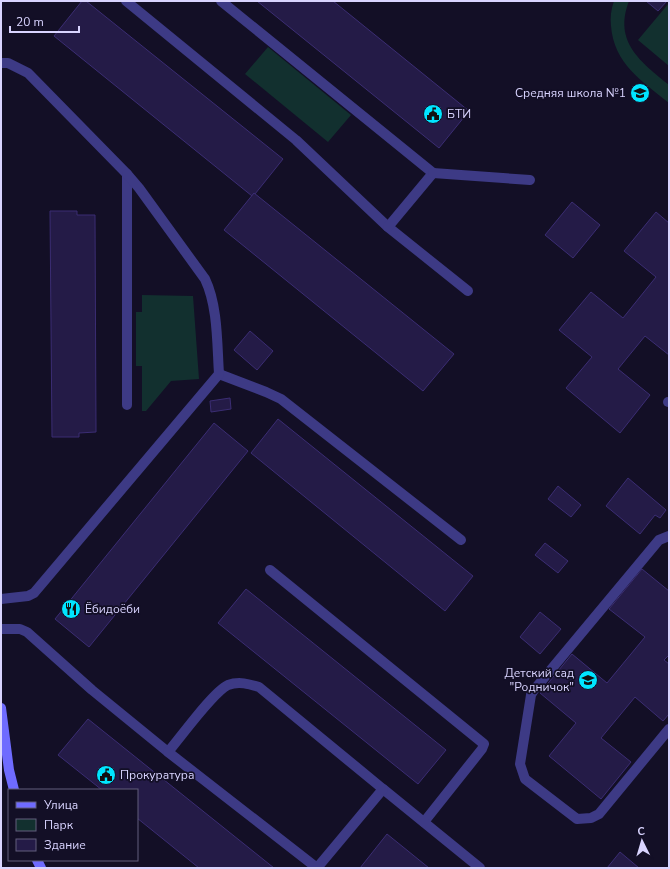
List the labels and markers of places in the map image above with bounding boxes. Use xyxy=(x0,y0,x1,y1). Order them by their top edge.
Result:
school or university icon: Средняя школа №1 xyxy=(629,82,651,104)
place label: Средняя школа №1 xyxy=(515,85,626,101)
public building icon: БТИ xyxy=(422,103,444,125)
place label: БТИ xyxy=(447,106,471,122)
restaurant icon: Ёбидоёби xyxy=(60,598,82,620)
place label: Ёбидоёби xyxy=(85,601,140,617)
place label: Детский сад "Родничок" xyxy=(505,665,574,695)
school or university icon: Детский сад "Родничок" xyxy=(577,669,599,691)
public building icon: Прокуратура xyxy=(95,764,117,786)
place label: Прокуратура xyxy=(120,767,194,783)

